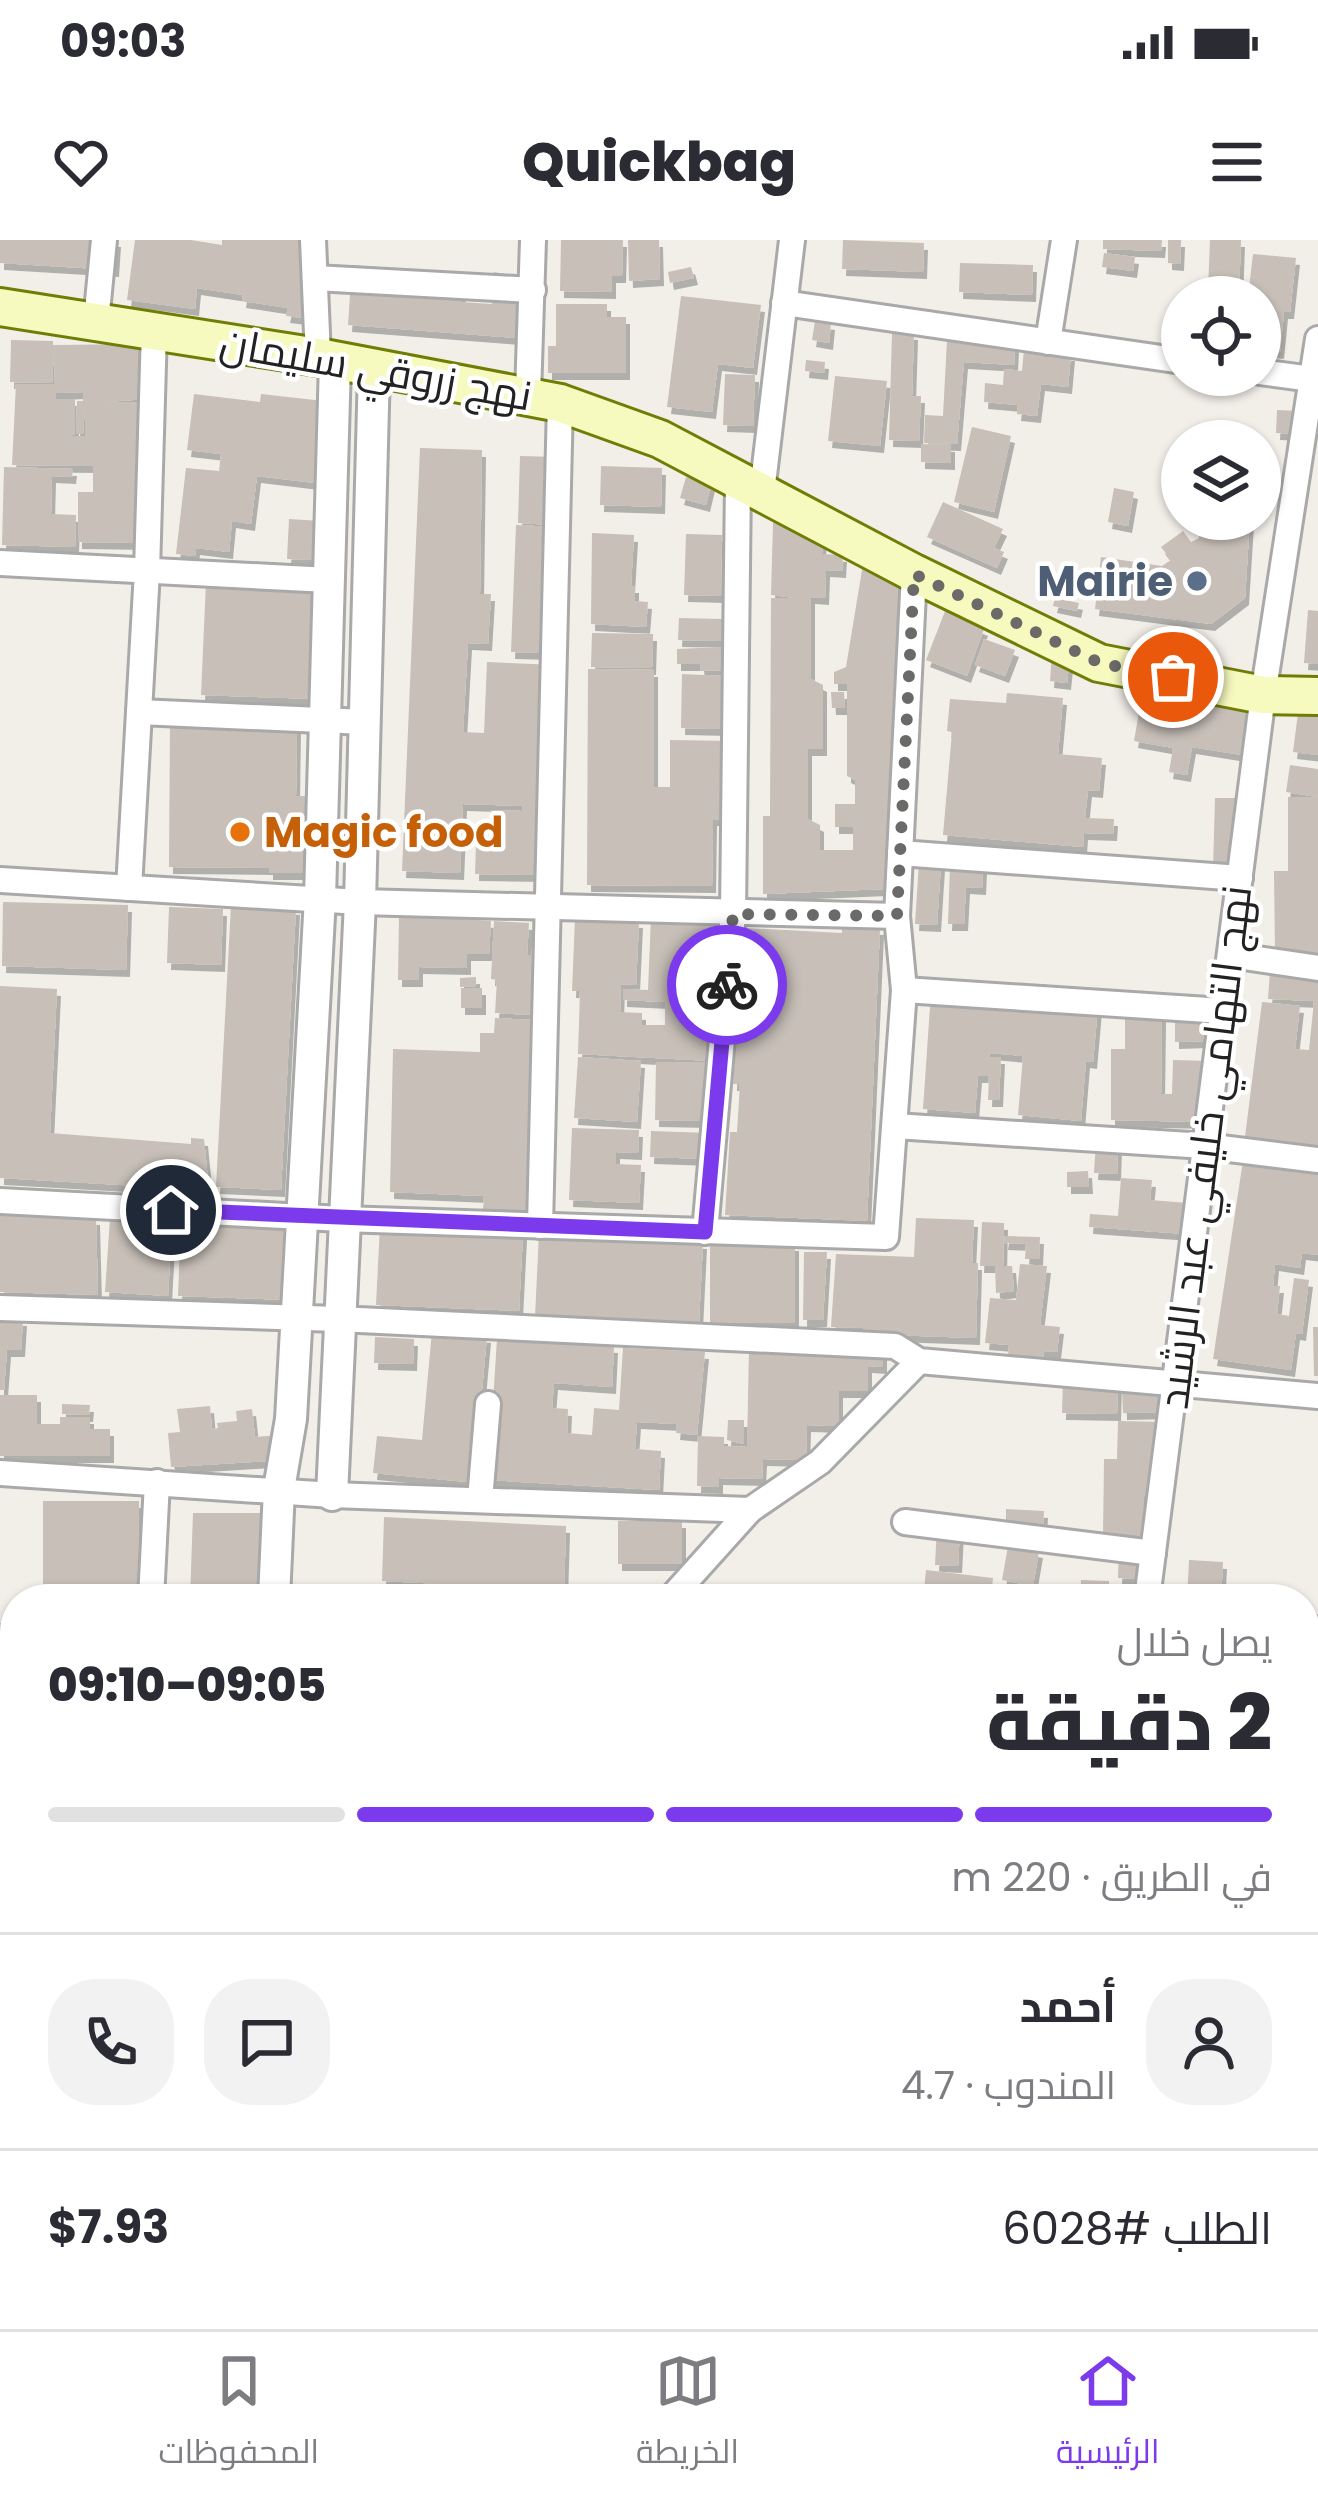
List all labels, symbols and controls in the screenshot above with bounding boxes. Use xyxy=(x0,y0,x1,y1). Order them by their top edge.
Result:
text: 09:03 xyxy=(60,10,186,73)
text: Quickbag xyxy=(522,124,796,200)
icon: heart xyxy=(48,129,114,195)
icon: menu xyxy=(1204,129,1270,195)
map controls xyxy=(1161,276,1281,540)
button: locate xyxy=(1161,276,1281,396)
street label: نهج زروقي سليمان xyxy=(215,313,537,428)
button: layers xyxy=(1161,420,1281,540)
place label: Mairie xyxy=(1037,552,1173,611)
marker: Mairie xyxy=(1184,568,1210,594)
pin xyxy=(1122,626,1224,728)
icon: bag xyxy=(1140,644,1206,710)
place label: Magic food xyxy=(264,803,503,862)
marker: Magic food xyxy=(227,819,253,845)
street label: نهج التهامي خليفي عبد الرشيد xyxy=(1144,882,1269,1412)
courier xyxy=(667,925,787,1045)
icon: bike xyxy=(694,952,760,1018)
pin xyxy=(120,1159,222,1261)
icon: home xyxy=(138,1177,204,1243)
text: يصل خلال xyxy=(1117,1615,1272,1670)
text: 09:05–09:10 xyxy=(48,1654,326,1717)
text: 2 دقيقة xyxy=(986,1668,1272,1777)
text: في الطريق · 220 m xyxy=(952,1850,1272,1905)
text: أحمد xyxy=(1020,1975,1116,2038)
button: phone xyxy=(48,1979,174,2105)
button: chat xyxy=(204,1979,330,2105)
button: person xyxy=(1146,1979,1272,2105)
text: المندوب · 4.7 xyxy=(901,2058,1116,2113)
text: $7.93 xyxy=(48,2196,169,2259)
text: الطلب #6028 xyxy=(1002,2197,1272,2260)
tab: المحفوظات xyxy=(159,2348,319,2482)
tab: الخريطة xyxy=(636,2348,739,2482)
tab: الرئيسية xyxy=(1056,2348,1160,2482)

